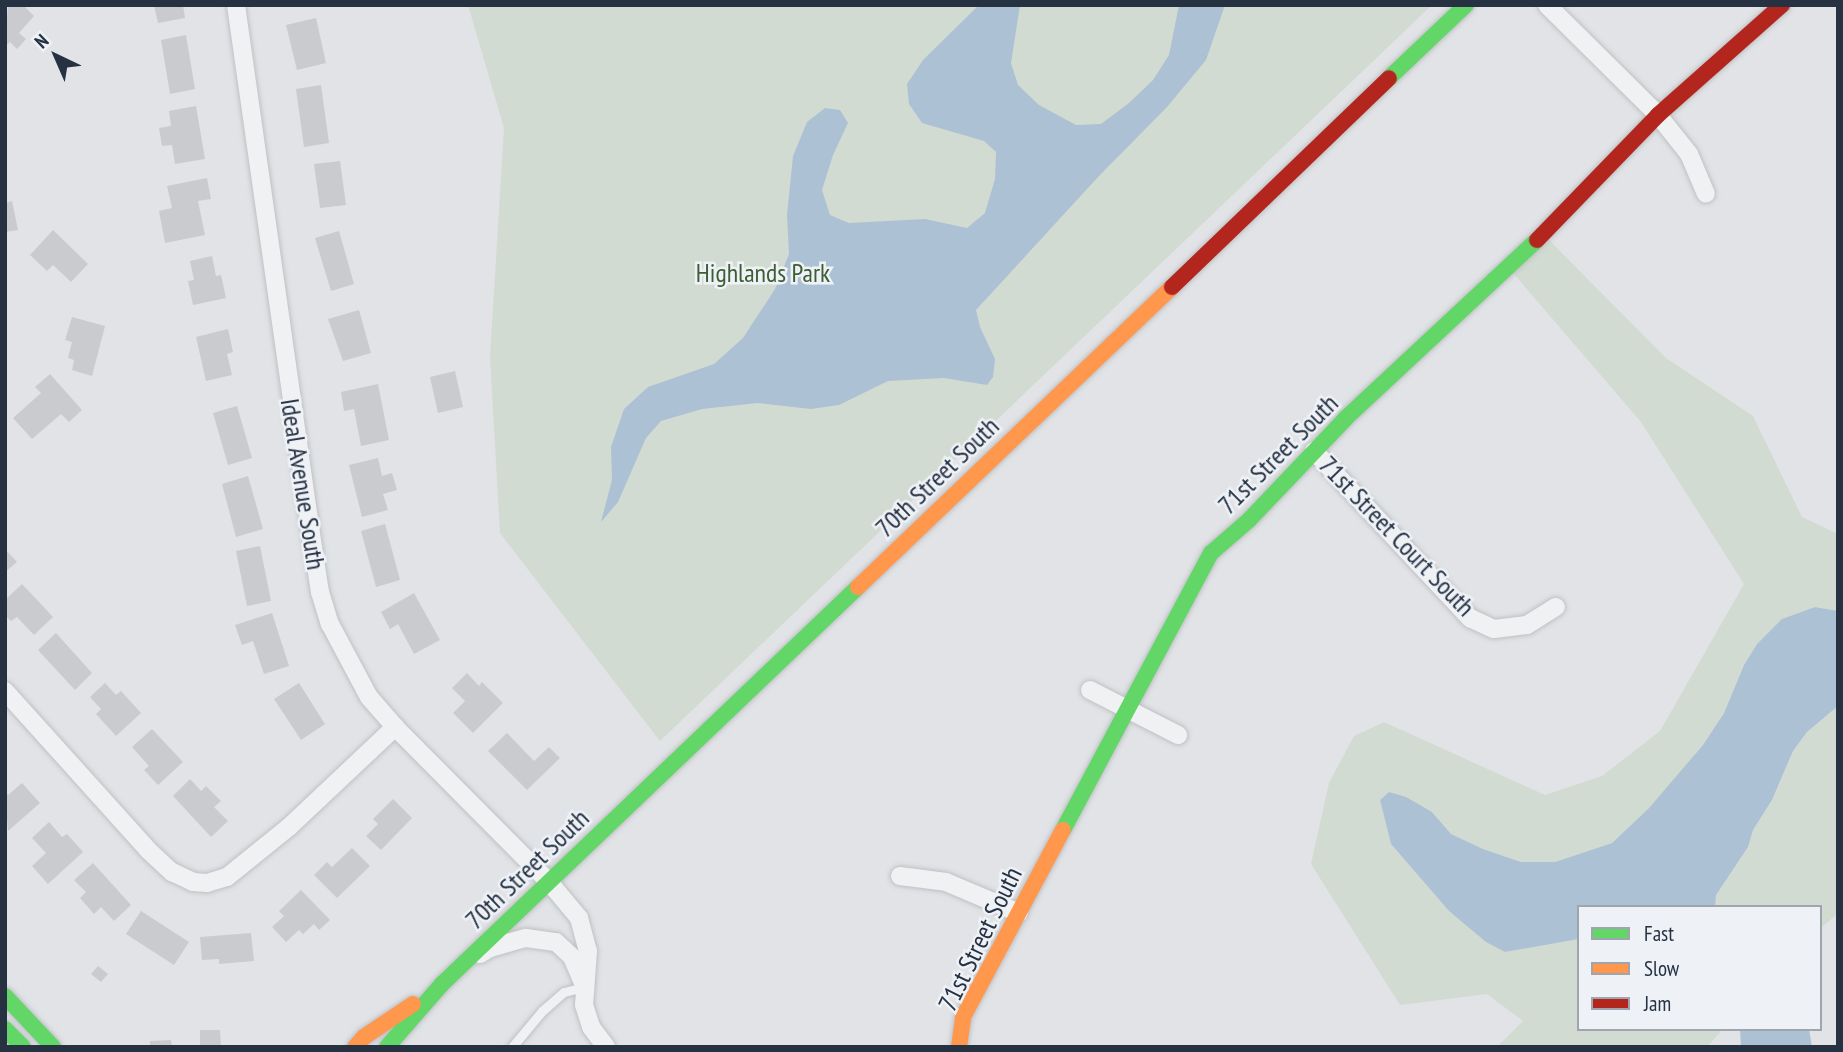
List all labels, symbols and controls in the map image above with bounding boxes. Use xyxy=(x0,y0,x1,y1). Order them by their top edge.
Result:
north arrow xyxy=(21,21,91,91)
text: N xyxy=(29,29,53,53)
park label: Highlands Park xyxy=(696,257,830,289)
street label: 71st Street South xyxy=(1212,388,1344,520)
street label: Ideal Avenue South xyxy=(274,396,332,572)
street label: 70th Street South xyxy=(869,411,1005,543)
street label: 71st Street Court South xyxy=(1313,449,1481,623)
street label: 70th Street South xyxy=(459,803,595,935)
street label: 71st Street South xyxy=(932,862,1028,1016)
legend xyxy=(1577,905,1822,1031)
text: Fast xyxy=(1644,920,1674,947)
text: Slow xyxy=(1644,955,1679,982)
text: Jam xyxy=(1644,990,1671,1017)

